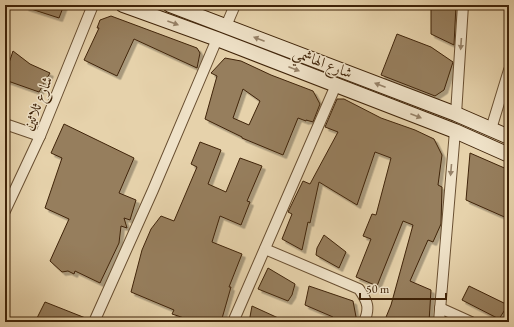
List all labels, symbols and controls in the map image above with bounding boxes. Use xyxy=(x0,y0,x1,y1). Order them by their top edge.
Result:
one-way arrow xyxy=(167,21,179,27)
one-way arrow xyxy=(252,35,264,41)
one-way arrow xyxy=(457,38,464,50)
street label: شارع الهاشمي xyxy=(289,42,355,87)
one-way arrow xyxy=(289,67,301,73)
street label: شارع ثلاثين xyxy=(18,73,60,134)
one-way arrow xyxy=(374,81,386,87)
one-way arrow xyxy=(410,113,422,119)
one-way arrow xyxy=(448,164,455,176)
scale bar xyxy=(360,275,446,301)
text: 50 m xyxy=(366,281,390,297)

